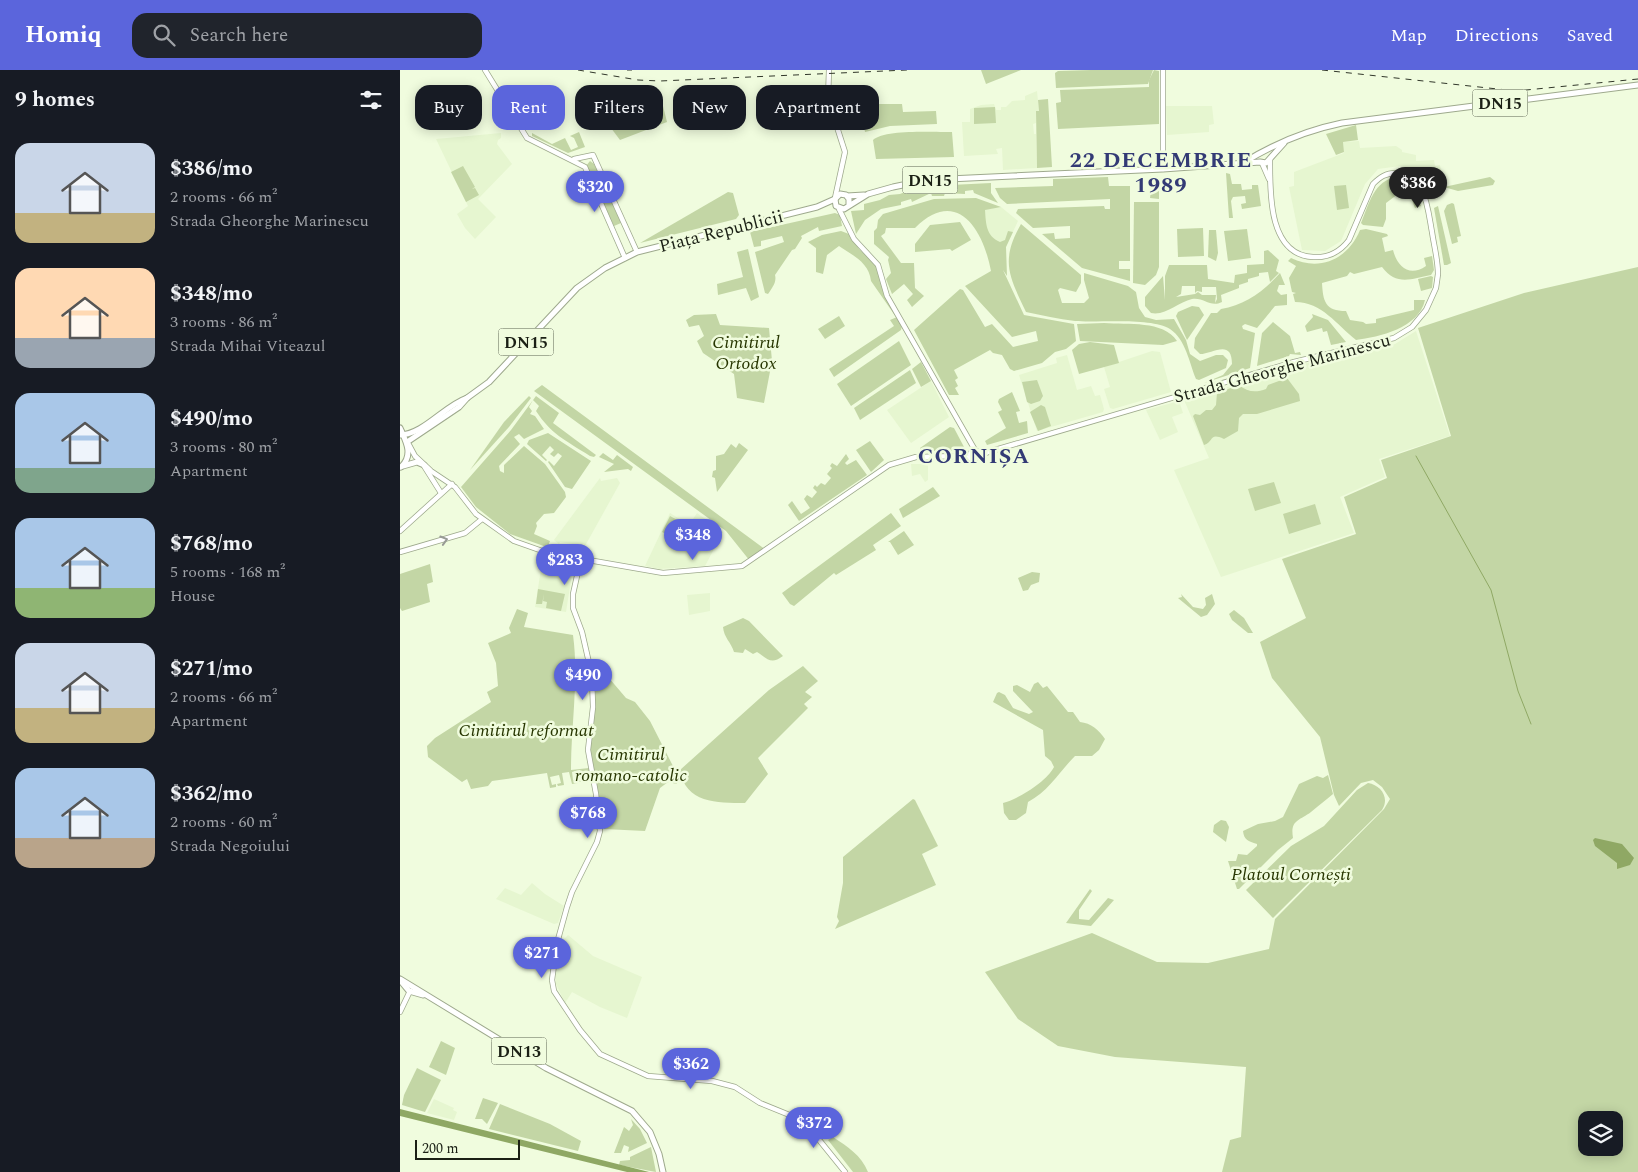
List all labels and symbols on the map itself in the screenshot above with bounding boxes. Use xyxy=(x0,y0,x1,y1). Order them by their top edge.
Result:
road number: DN15 xyxy=(1472,89,1528,116)
district label: 22 DECEMBRIE 1989 xyxy=(1070,144,1252,202)
road number: DN15 xyxy=(902,166,958,194)
pin: $386 xyxy=(1388,166,1448,209)
pin: $320 xyxy=(565,170,625,213)
street label: Piața Republicii xyxy=(656,203,786,260)
street label: Strada Gheorghe Marinescu xyxy=(1171,327,1394,410)
road number: DN15 xyxy=(498,328,554,356)
park label: Cimitirul Ortodox xyxy=(712,329,780,377)
district label: CORNIȘA xyxy=(918,440,1030,473)
pin: $348 xyxy=(663,518,723,561)
one-way arrow xyxy=(439,535,447,545)
pin: $283 xyxy=(535,544,595,586)
pin: $490 xyxy=(553,658,613,701)
park label: Cimitirul reformat xyxy=(458,717,594,744)
park label: Cimitirul romano-catolic xyxy=(575,741,687,789)
pin: $768 xyxy=(558,796,618,839)
park label: Platoul Cornești xyxy=(1231,861,1351,888)
pin: $271 xyxy=(512,936,572,979)
road number: DN13 xyxy=(492,1038,546,1064)
pin: $362 xyxy=(661,1048,721,1090)
pin: $372 xyxy=(784,1106,844,1149)
scale bar xyxy=(415,1137,520,1160)

